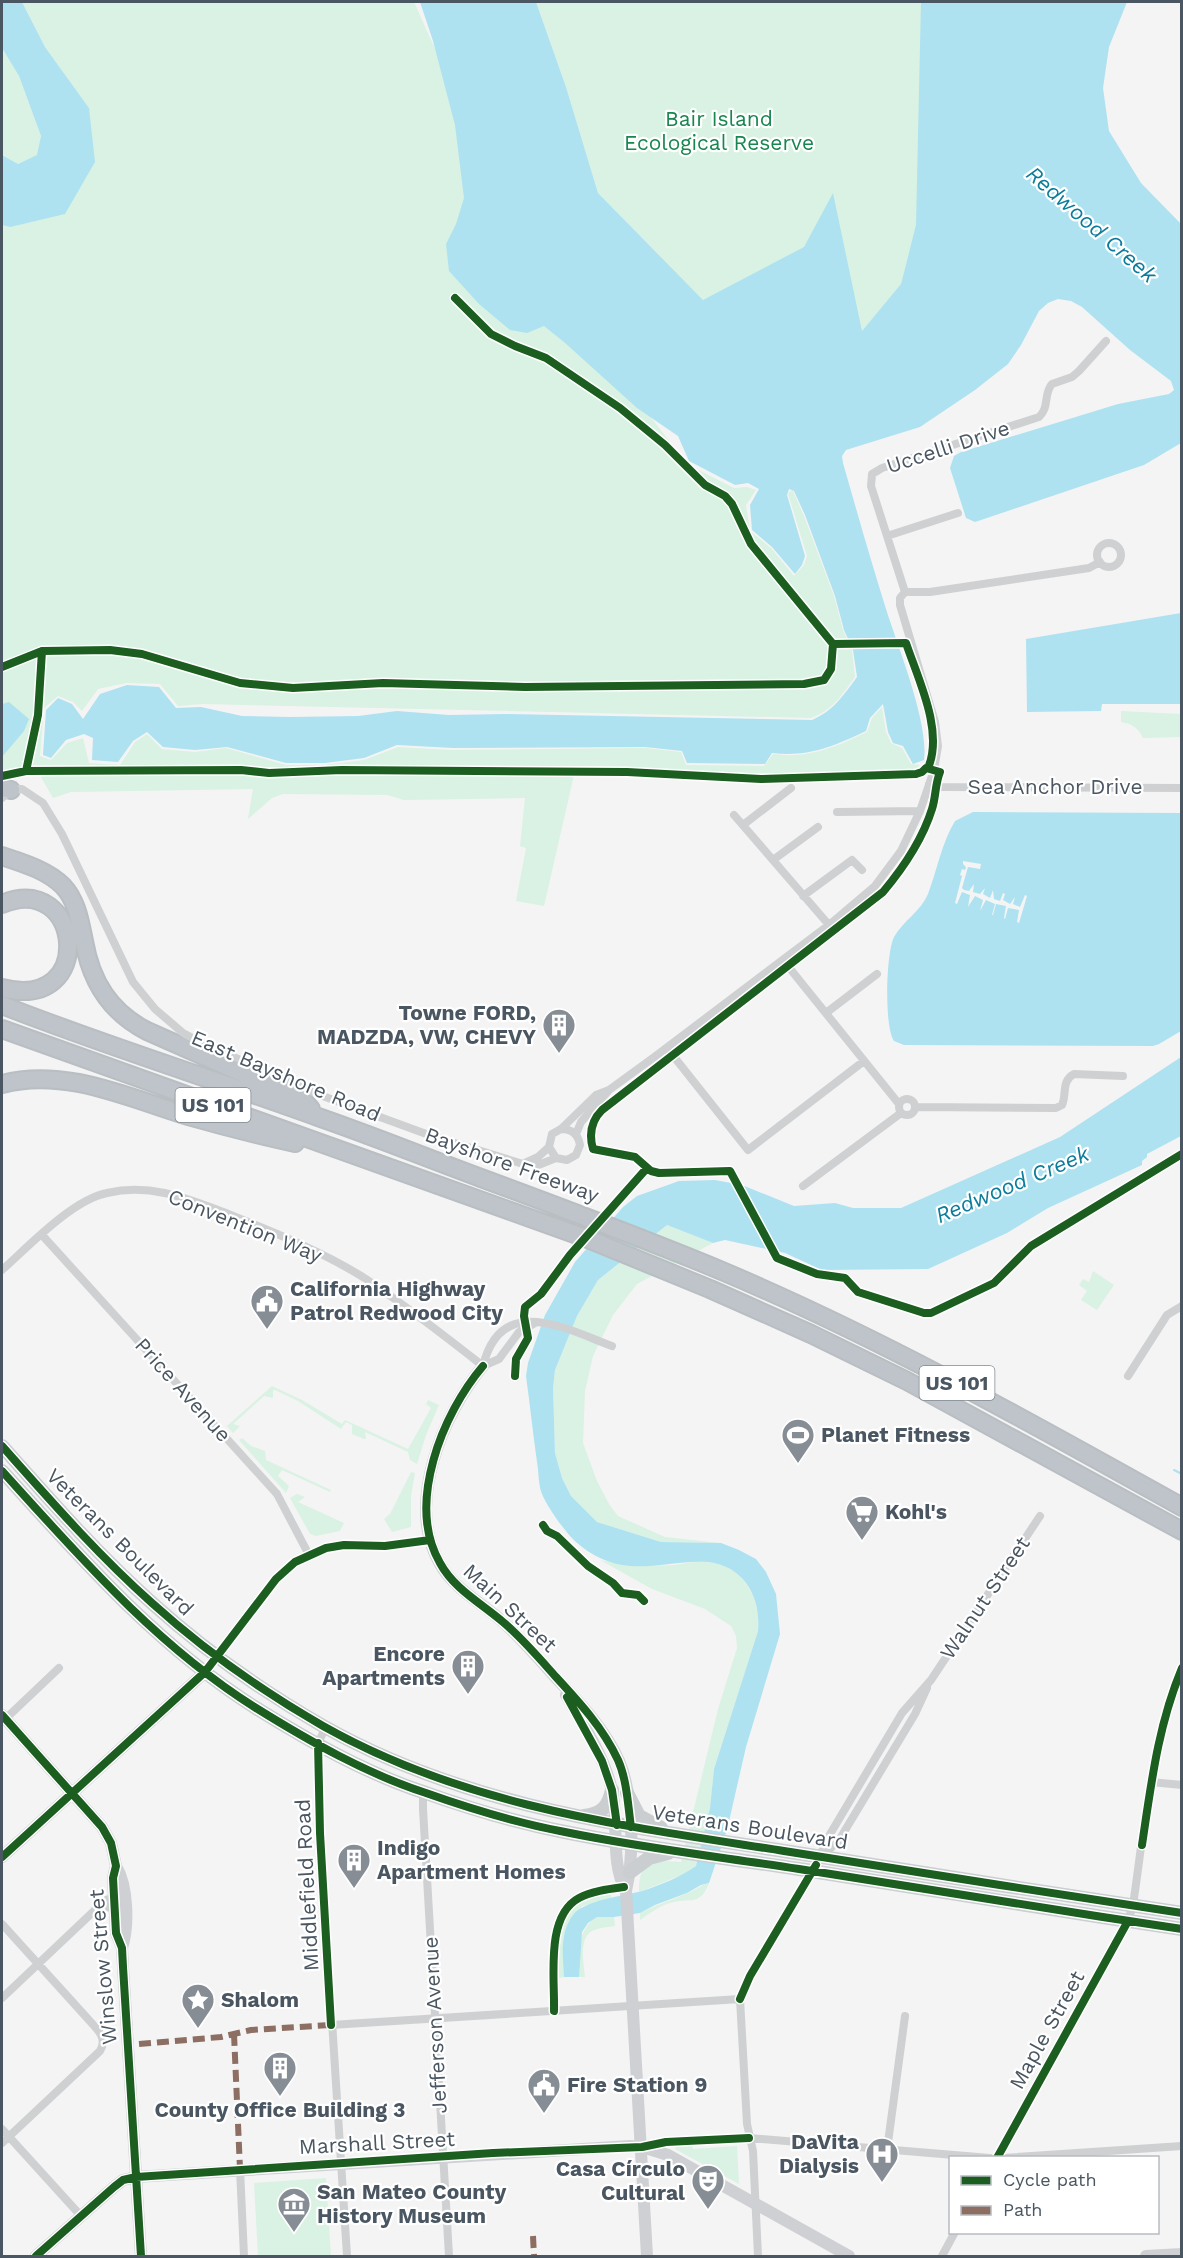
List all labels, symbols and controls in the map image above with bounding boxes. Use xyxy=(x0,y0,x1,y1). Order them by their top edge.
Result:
park label: Bair Island Ecological Reserve xyxy=(624,106,814,155)
water label: Redwood Creek xyxy=(1021,161,1163,288)
street label: Uccelli Drive xyxy=(883,415,1013,478)
street label: Sea Anchor Drive xyxy=(968,774,1143,799)
place label: Towne FORD, MADZDA, VW, CHEVY xyxy=(317,1000,536,1049)
building icon: Towne FORD, MADZDA, VW, CHEVY xyxy=(541,1007,577,1054)
street label: East Bayshore Road xyxy=(188,1024,385,1127)
road number: US 101 xyxy=(176,1088,250,1122)
street label: Bayshore Freeway xyxy=(422,1121,603,1208)
water label: Redwood Creek xyxy=(932,1140,1094,1228)
street label: Convention Way xyxy=(165,1183,326,1268)
place label: California Highway Patrol Redwood City xyxy=(290,1276,503,1325)
public building icon: California Highway Patrol Redwood City xyxy=(249,1283,285,1330)
street label: Price Avenue xyxy=(130,1332,237,1447)
road number: US 101 xyxy=(920,1366,994,1400)
sports icon: Planet Fitness xyxy=(780,1417,816,1464)
place label: Planet Fitness xyxy=(821,1422,970,1447)
street label: Veterans Boulevard xyxy=(41,1463,199,1621)
supermarket icon: Kohl's xyxy=(844,1494,880,1541)
place label: Kohl's xyxy=(885,1499,947,1524)
street label: Walnut Street xyxy=(934,1531,1035,1664)
street label: Main Street xyxy=(458,1558,562,1657)
place label: Encore Apartments xyxy=(322,1641,445,1690)
building icon: Encore Apartments xyxy=(450,1648,486,1695)
street label: Middlefield Road xyxy=(290,1798,323,1972)
street label: Veterans Boulevard xyxy=(650,1799,850,1854)
place label: Indigo Apartment Homes xyxy=(377,1835,566,1884)
building icon: Indigo Apartment Homes xyxy=(336,1842,372,1889)
street label: Winslow Street xyxy=(83,1888,122,2046)
street label: Jefferson Avenue xyxy=(417,1936,452,2114)
street label: Maple Street xyxy=(1004,1966,1090,2093)
place icon: Shalom xyxy=(180,1982,216,2029)
place label: Shalom xyxy=(221,1987,299,2012)
building icon: County Office Building 3 xyxy=(262,2050,298,2097)
public building icon: Fire Station 9 xyxy=(526,2067,562,2114)
place label: Fire Station 9 xyxy=(567,2072,708,2097)
place label: County Office Building 3 xyxy=(154,2097,406,2122)
street label: Marshall Street xyxy=(298,2126,456,2159)
place label: DaVita Dialysis xyxy=(779,2129,860,2178)
hospital icon: DaVita Dialysis xyxy=(864,2136,900,2183)
place label: Casa Círculo Cultural xyxy=(556,2156,685,2205)
legend xyxy=(949,2156,1159,2234)
theatre icon: Casa Círculo Cultural xyxy=(690,2163,726,2210)
text: Cycle path xyxy=(1003,2169,1097,2190)
place label: San Mateo County History Museum xyxy=(317,2179,506,2228)
museum icon: San Mateo County History Museum xyxy=(276,2186,312,2233)
text: Path xyxy=(1003,2199,1043,2220)

